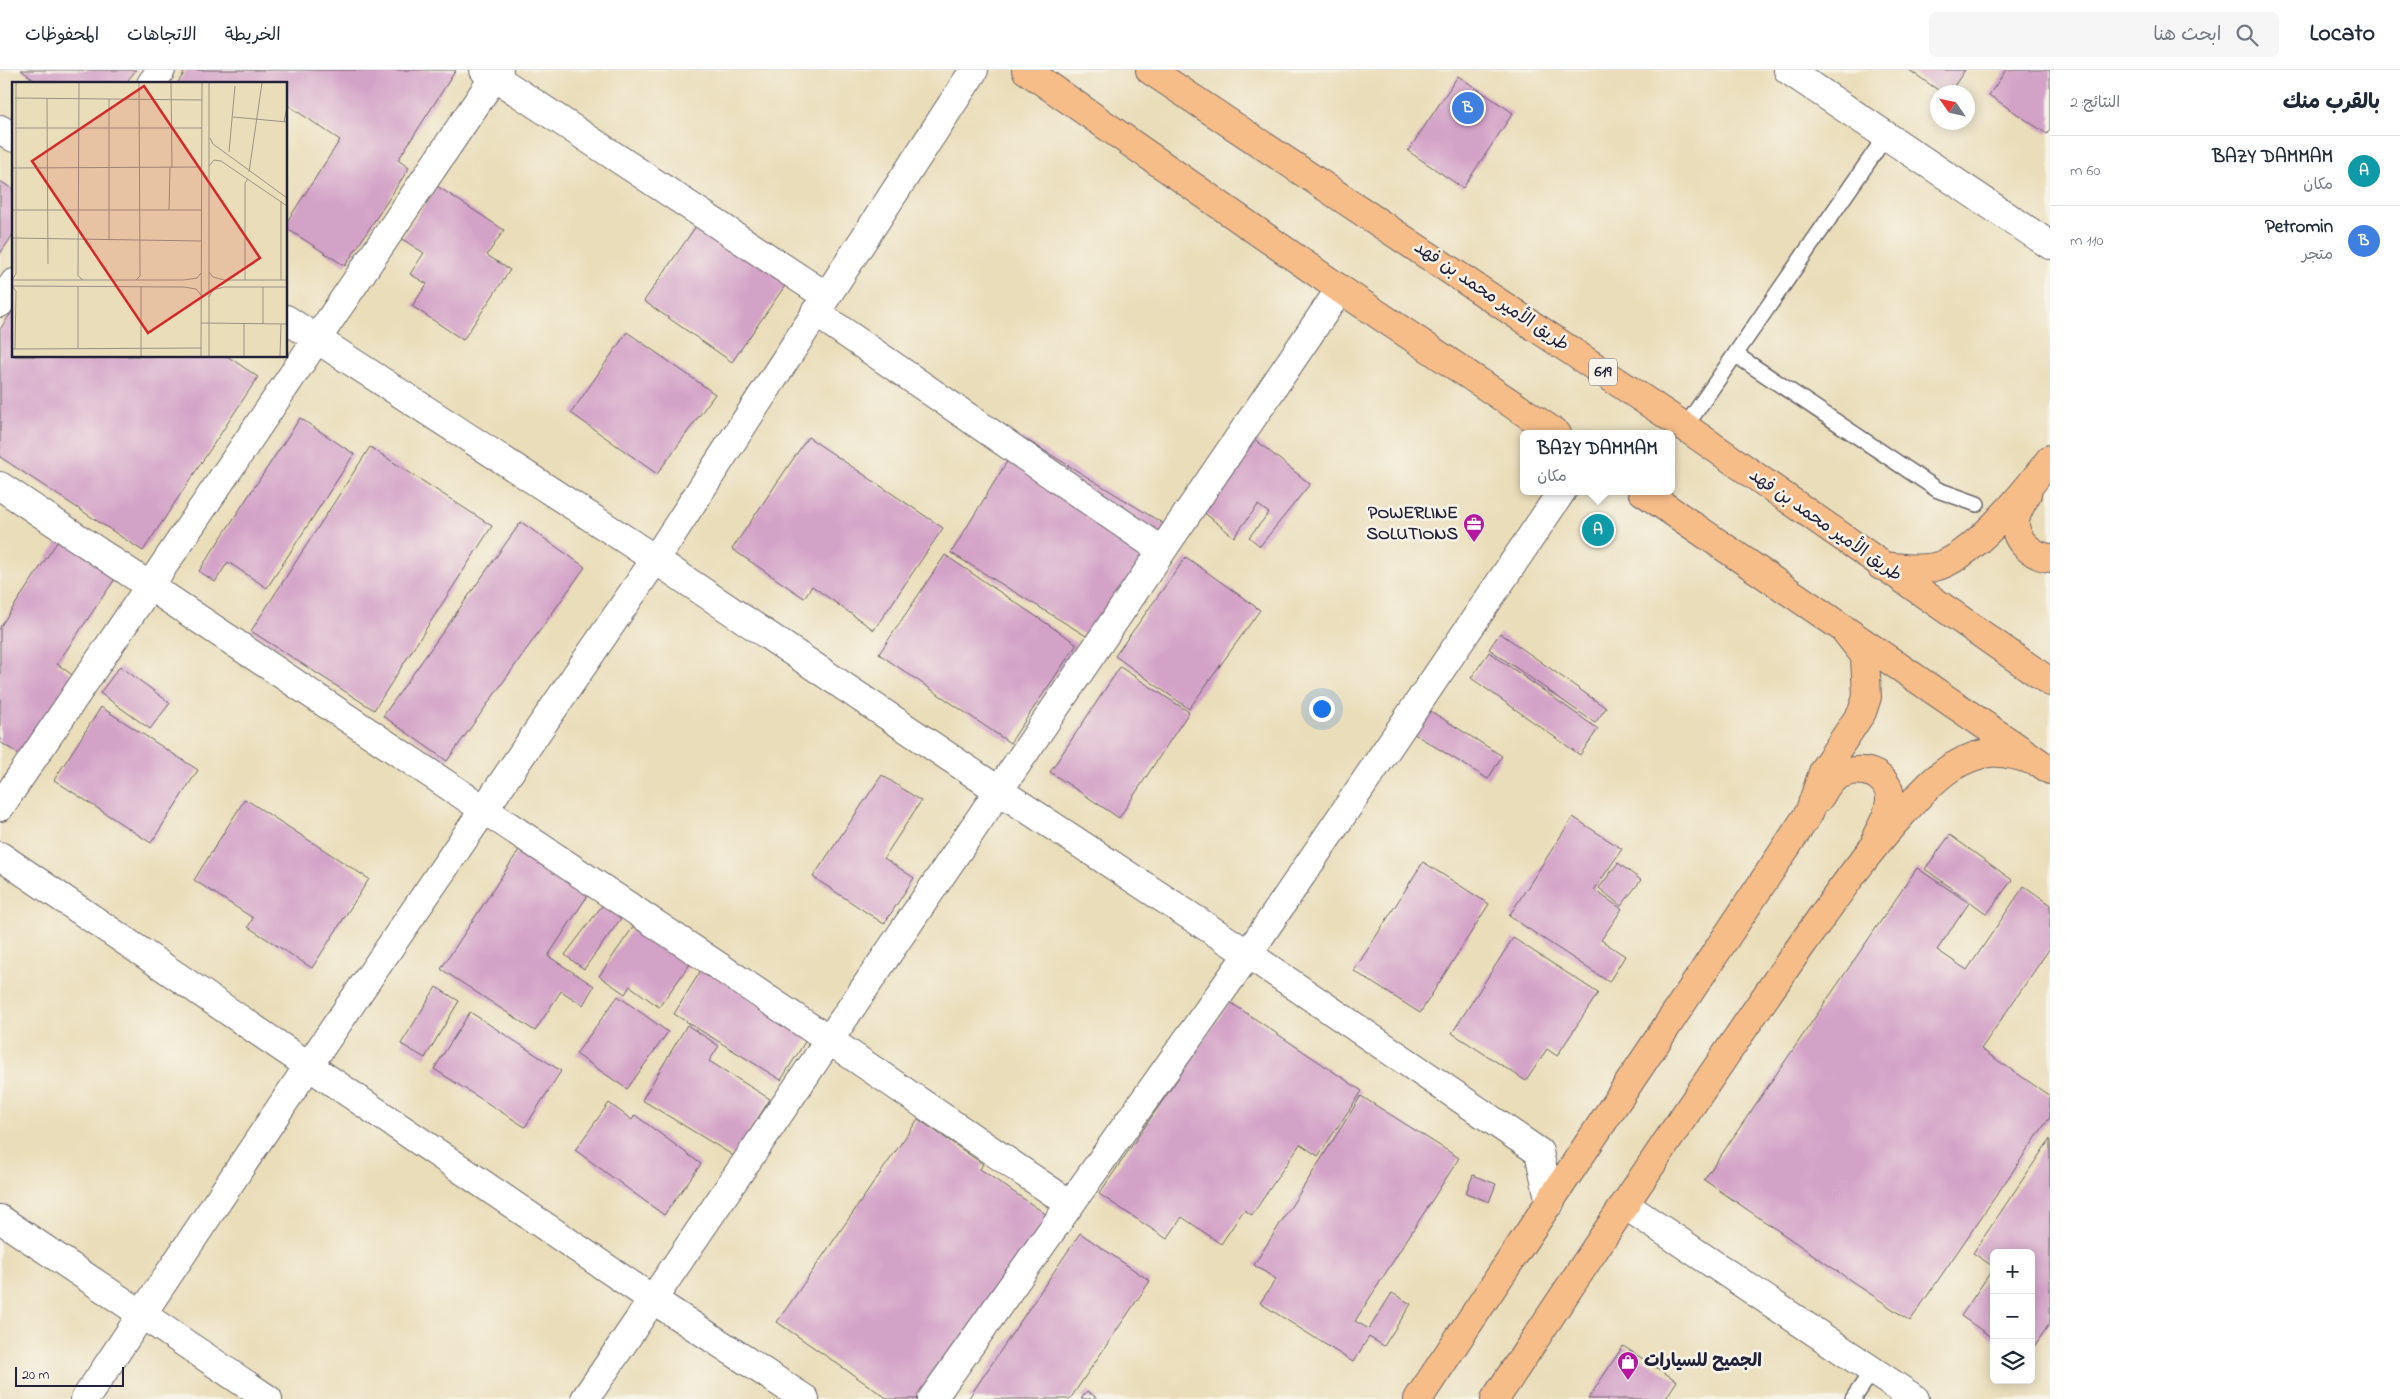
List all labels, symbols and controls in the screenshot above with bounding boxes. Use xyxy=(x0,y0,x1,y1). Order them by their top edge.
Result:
search box xyxy=(1929,12,2279,57)
text: Locato xyxy=(2309,17,2375,52)
icon: search xyxy=(2233,21,2261,49)
text: ابحث هنا xyxy=(2153,22,2221,49)
text: المحفوظات xyxy=(25,23,99,49)
text: الاتجاهات xyxy=(127,23,197,49)
text: الخريطة xyxy=(225,23,281,49)
inset map xyxy=(12,82,288,358)
north arrow xyxy=(1930,85,1975,130)
text: بالقرب منك xyxy=(2283,88,2380,118)
pin: B xyxy=(1452,89,1484,127)
text: النتائج: 2 xyxy=(2070,91,2120,115)
text: BAZY DAMMAM xyxy=(2212,144,2333,171)
text: 60 m xyxy=(2070,159,2100,183)
text: A xyxy=(2359,159,2369,183)
text: مكان xyxy=(2303,173,2333,197)
text: Petromin xyxy=(2265,214,2333,241)
text: 110 m xyxy=(2070,229,2104,253)
text: B xyxy=(2359,229,2369,253)
street label: طريق الأمير محمد بن فهد xyxy=(1408,234,1574,359)
text: متجر xyxy=(2302,243,2333,267)
road number: 619 xyxy=(1589,358,1617,386)
popup xyxy=(1520,430,1675,495)
text: BAZY DAMMAM xyxy=(1537,436,1658,463)
street label: طريق الأمير محمد بن فهد xyxy=(1743,462,1908,589)
text: مكان xyxy=(1537,465,1567,489)
place label: POWERLINE SOLUTIONS xyxy=(1367,501,1458,548)
pin: A xyxy=(1582,511,1614,549)
office icon: POWERLINE SOLUTIONS xyxy=(1462,512,1486,543)
your location xyxy=(1309,696,1335,722)
map controls xyxy=(1990,1249,2035,1384)
button: + xyxy=(1990,1249,2035,1294)
button: − xyxy=(1990,1294,2035,1339)
button: layers xyxy=(1990,1339,2035,1384)
place label: الجميح للسيارات xyxy=(1644,1349,1762,1375)
shop icon: الجميح للسيارات xyxy=(1616,1350,1640,1381)
scale bar xyxy=(15,1364,124,1387)
text: 20 m xyxy=(22,1365,49,1386)

